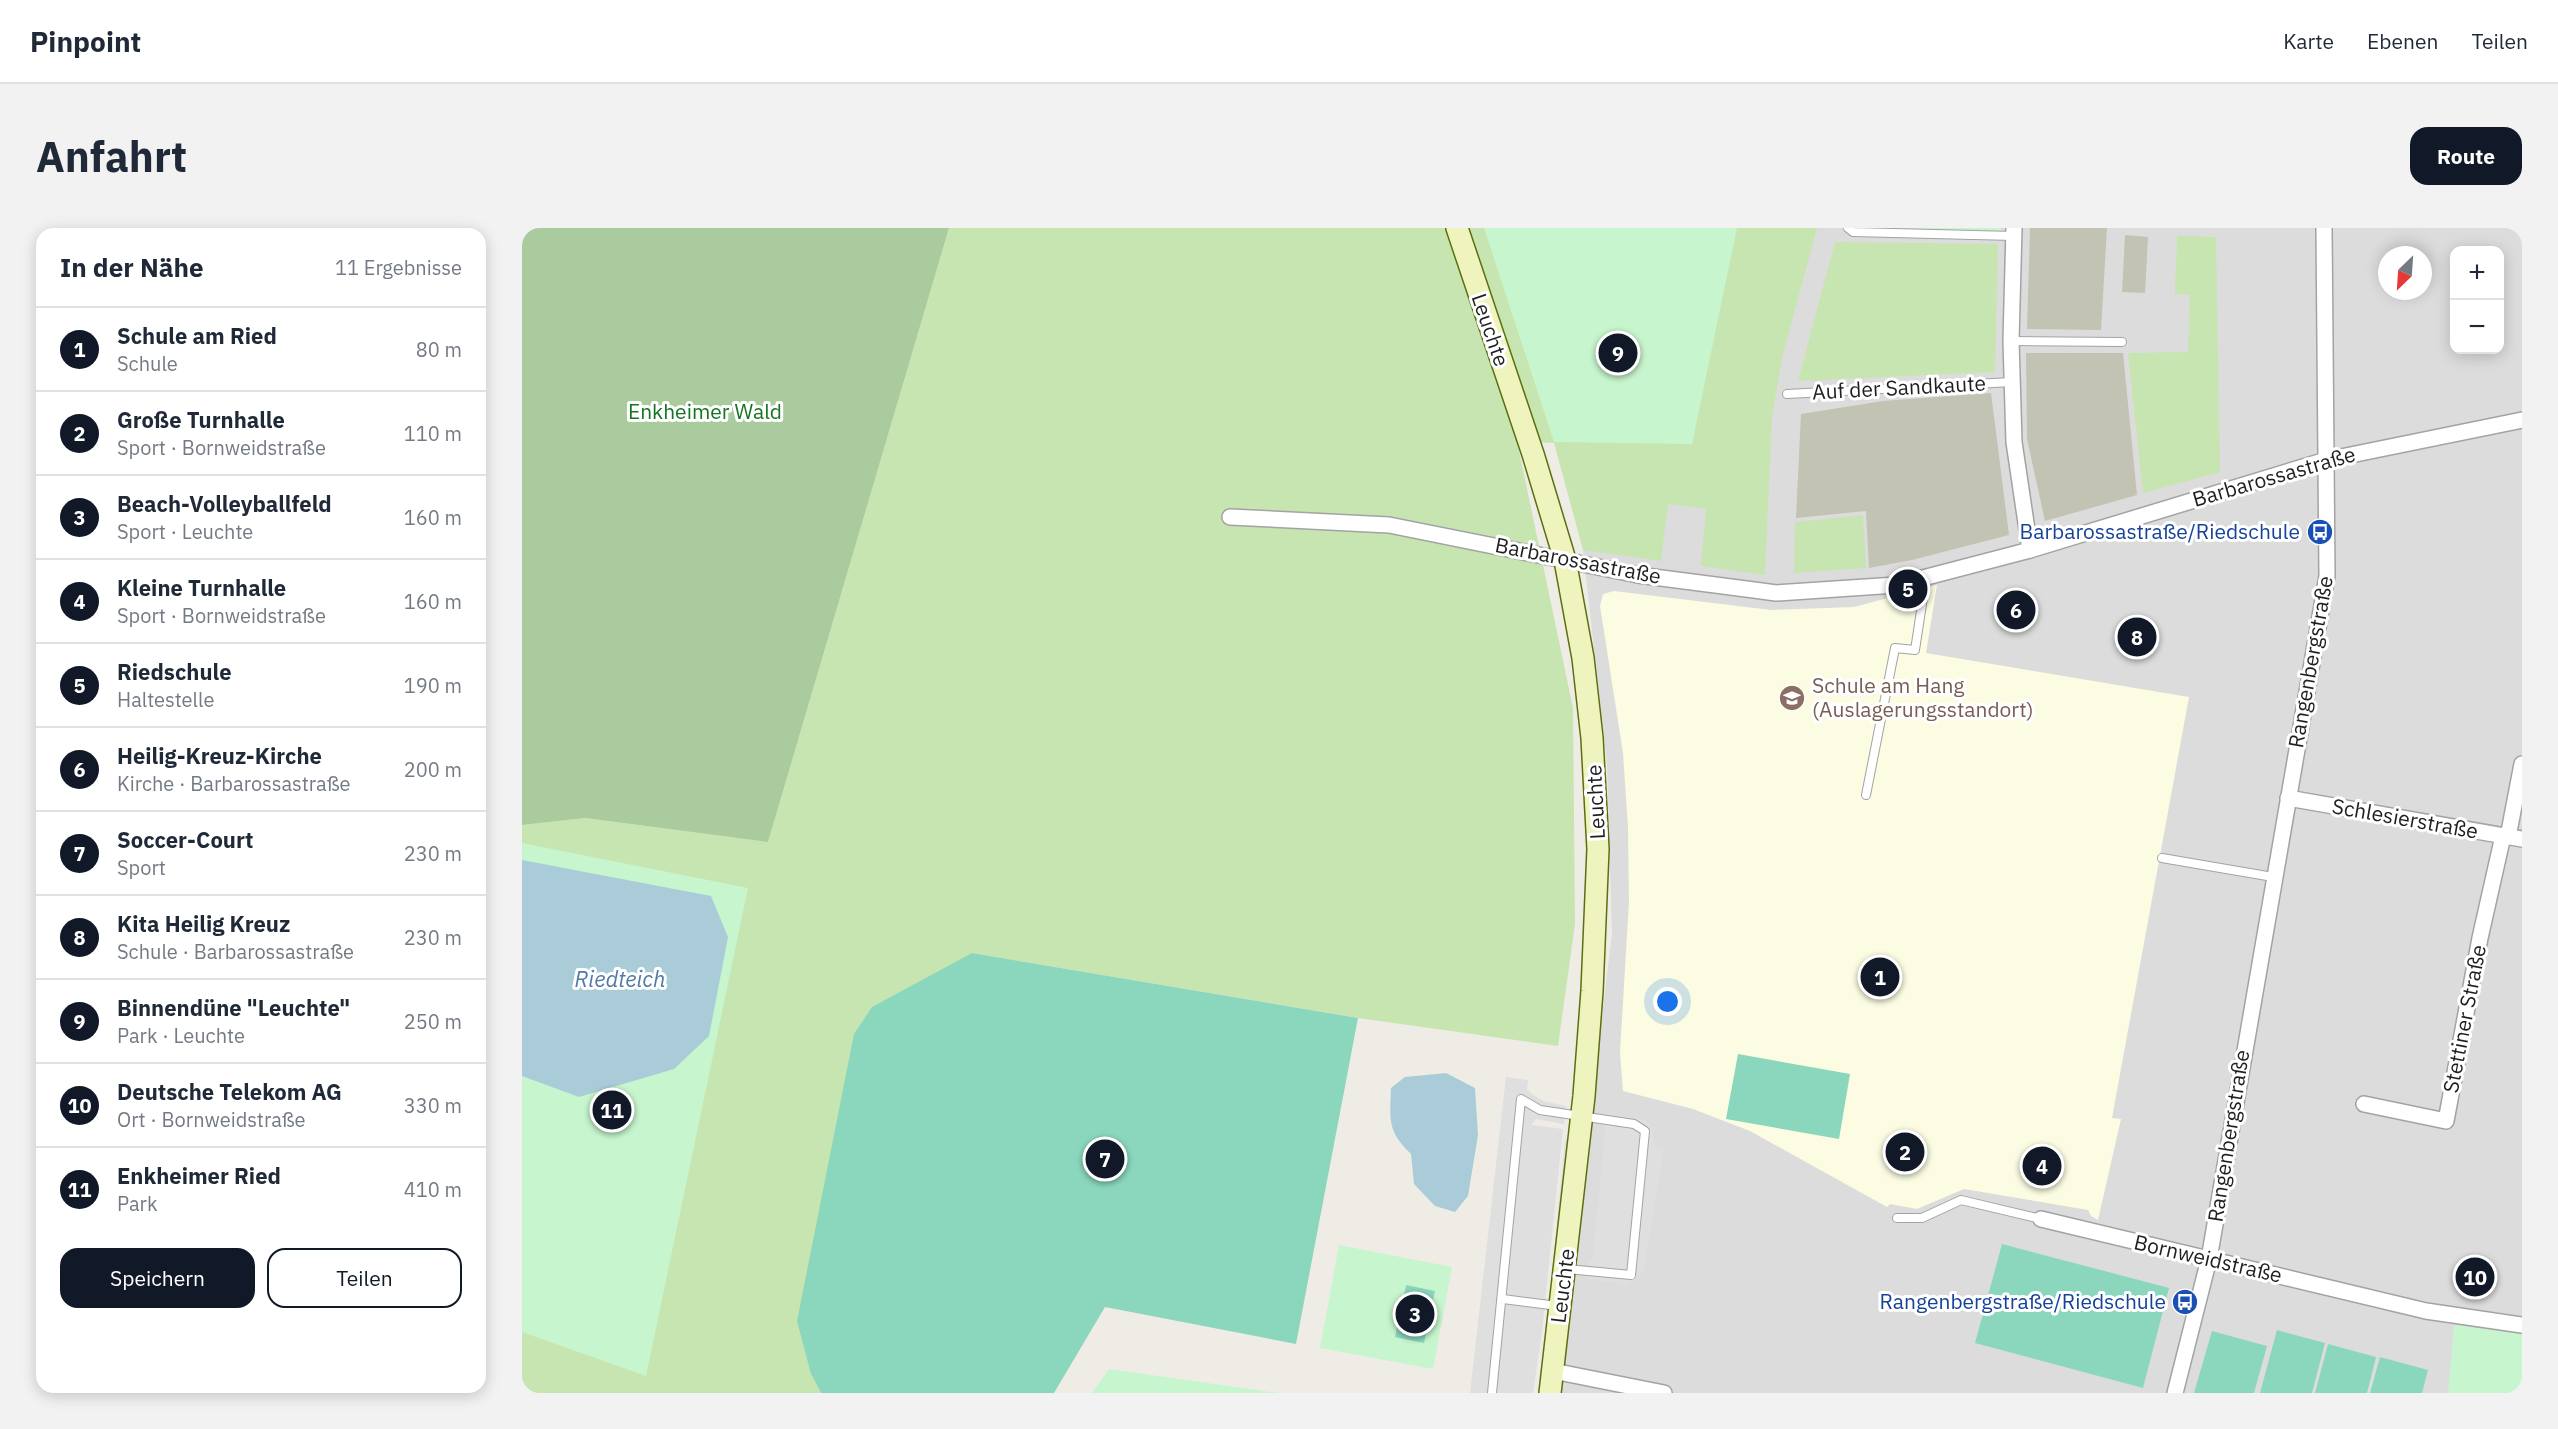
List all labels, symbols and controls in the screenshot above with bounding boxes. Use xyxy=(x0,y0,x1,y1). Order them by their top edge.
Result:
text: Pinpoint xyxy=(30,23,141,60)
text: Karte xyxy=(2283,27,2334,55)
text: Ebenen xyxy=(2367,27,2438,55)
text: Teilen xyxy=(2471,27,2528,55)
button: Route xyxy=(2410,127,2522,185)
text: Anfahrt xyxy=(36,129,187,184)
north arrow xyxy=(2378,246,2432,300)
map controls xyxy=(2450,246,2504,354)
button: + xyxy=(2450,246,2504,300)
text: In der Nähe xyxy=(60,250,204,284)
text: 11 Ergebnisse xyxy=(335,254,462,281)
street label: Leuchte xyxy=(1465,290,1516,370)
button: − xyxy=(2450,300,2504,354)
text: Schule am Ried xyxy=(117,321,277,350)
pin: 9 xyxy=(1598,330,1638,376)
text: 1 xyxy=(74,336,86,363)
text: 80 m xyxy=(416,336,462,363)
text: Schule xyxy=(117,350,178,377)
street label: Auf der Sandkaute xyxy=(1811,368,1987,406)
park label: Enkheimer Wald xyxy=(628,397,782,425)
text: Große Turnhalle xyxy=(117,405,285,434)
text: 2 xyxy=(74,420,86,447)
text: 110 m xyxy=(404,420,462,447)
text: Sport · Bornweidstraße xyxy=(117,434,326,461)
street label: Barbarossastraße xyxy=(2189,439,2358,513)
text: Beach-Volleyballfeld xyxy=(117,489,332,518)
text: 3 xyxy=(74,504,86,531)
text: 160 m xyxy=(404,504,462,531)
place label: Barbarossastraße/Riedschule xyxy=(2019,517,2300,545)
bus stop icon: Barbarossastraße/Riedschule xyxy=(2305,517,2335,547)
text: Sport · Leuchte xyxy=(117,518,253,545)
street label: Barbarossastraße xyxy=(1493,530,1663,590)
pin: 5 xyxy=(1888,566,1928,612)
text: Kleine Turnhalle xyxy=(117,573,286,602)
street label: Rangenbergstraße xyxy=(2281,574,2339,750)
text: 4 xyxy=(74,588,86,615)
text: 160 m xyxy=(404,588,462,615)
pin: 6 xyxy=(1996,588,2036,632)
text: Sport · Bornweidstraße xyxy=(117,602,326,629)
pin: 8 xyxy=(2118,614,2156,660)
text: Riedschule xyxy=(117,657,232,686)
place label: Schule am Hang (Auslagerungsstandort) xyxy=(1812,671,2034,723)
text: 5 xyxy=(74,672,86,699)
text: 190 m xyxy=(404,672,462,699)
school or university icon: Schule am Hang (Auslagerungsstandort) xyxy=(1777,683,1807,713)
text: Haltestelle xyxy=(117,686,214,713)
text: Heilig-Kreuz-Kirche xyxy=(117,741,322,770)
text: 6 xyxy=(74,756,86,783)
text: 200 m xyxy=(404,756,462,783)
street label: Leuchte xyxy=(1579,764,1611,840)
text: Kirche · Barbarossastraße xyxy=(117,770,350,797)
street label: Schlesierstraße xyxy=(2330,791,2480,845)
text: Soccer-Court xyxy=(117,825,253,854)
text: 7 xyxy=(74,840,86,867)
text: 230 m xyxy=(404,840,462,867)
text: Sport xyxy=(117,854,166,881)
text: Kita Heilig Kreuz xyxy=(117,909,290,938)
text: 8 xyxy=(74,924,86,951)
text: 230 m xyxy=(404,924,462,951)
text: Schule · Barbarossastraße xyxy=(117,938,354,965)
street label: Stettiner Straße xyxy=(2436,942,2492,1095)
pin: 1 xyxy=(1860,954,1900,999)
water label: Riedteich xyxy=(575,964,665,993)
your location xyxy=(1653,987,1682,1016)
text: Binnendüne "Leuchte" xyxy=(117,993,350,1022)
text: 9 xyxy=(74,1008,86,1035)
text: 250 m xyxy=(404,1008,462,1035)
text: Park · Leuchte xyxy=(117,1022,245,1049)
street label: Rangenbergstraße xyxy=(2201,1048,2255,1224)
text: Deutsche Telekom AG xyxy=(117,1077,342,1106)
pin: 11 xyxy=(592,1088,632,1132)
text: 10 xyxy=(68,1092,92,1119)
text: 330 m xyxy=(404,1092,462,1119)
text: Ort · Bornweidstraße xyxy=(117,1106,306,1133)
pin: 2 xyxy=(1886,1130,1924,1174)
pin: 7 xyxy=(1086,1136,1124,1182)
pin: 4 xyxy=(2022,1144,2062,1188)
text: Enkheimer Ried xyxy=(117,1161,281,1190)
text: 11 xyxy=(68,1176,92,1203)
text: 410 m xyxy=(404,1176,462,1203)
text: Park xyxy=(117,1190,157,1217)
street label: Bornweidstraße xyxy=(2131,1227,2285,1289)
street label: Leuchte xyxy=(1544,1247,1580,1325)
button: Speichern xyxy=(60,1248,255,1308)
button: Teilen xyxy=(267,1248,462,1308)
pin: 10 xyxy=(2456,1254,2494,1300)
place label: Rangenbergstraße/Riedschule xyxy=(1880,1287,2166,1315)
bus stop icon: Rangenbergstraße/Riedschule xyxy=(2170,1287,2200,1317)
pin: 3 xyxy=(1396,1292,1434,1336)

